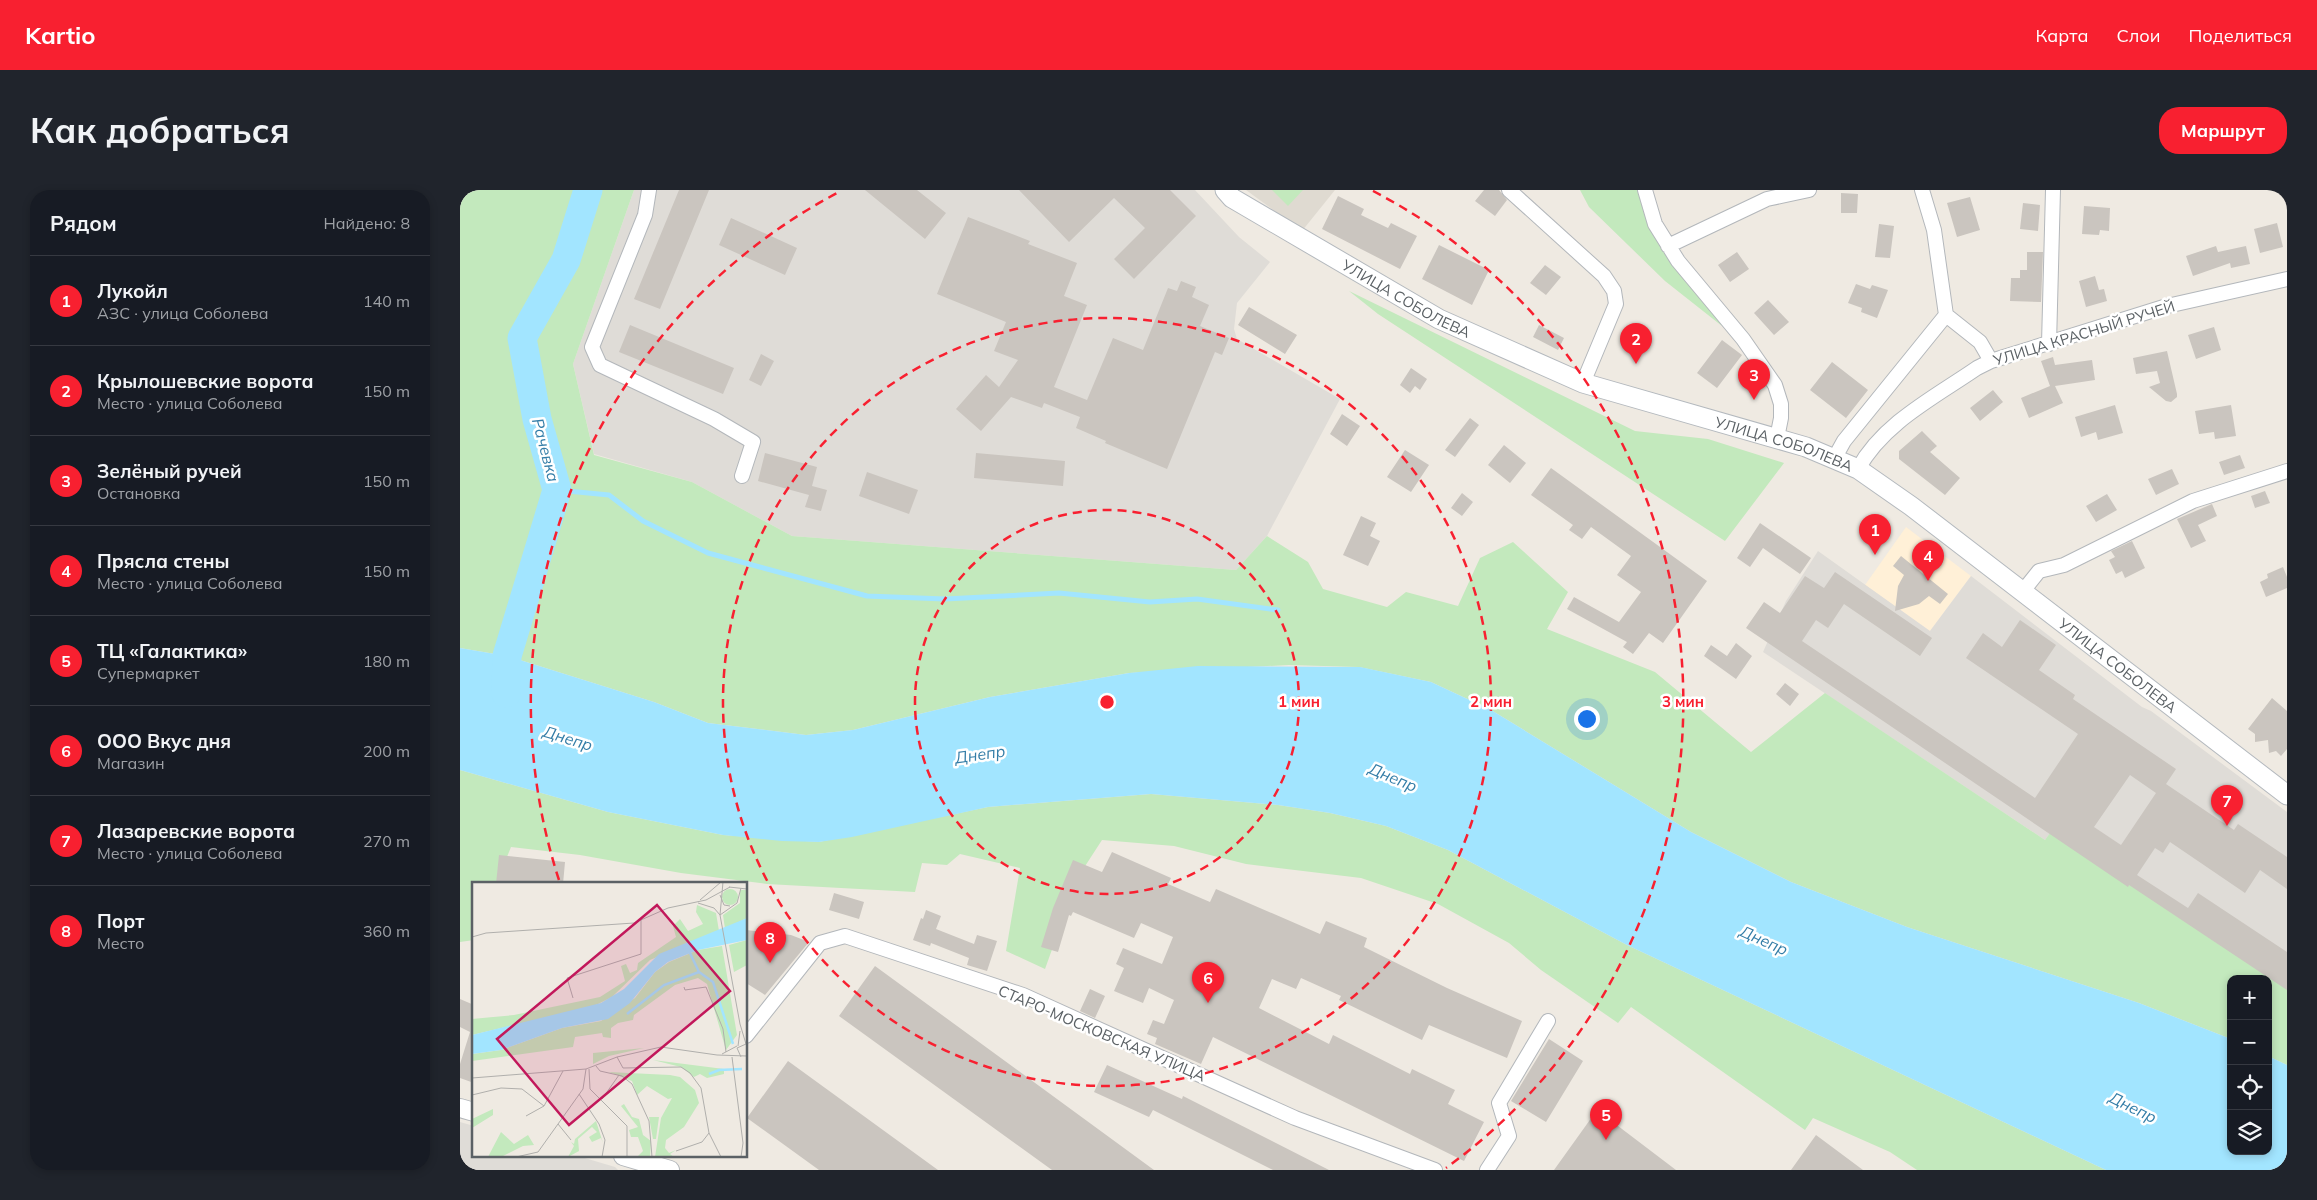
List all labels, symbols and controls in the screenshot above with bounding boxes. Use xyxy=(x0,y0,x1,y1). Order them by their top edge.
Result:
text: Kartio xyxy=(25,20,96,50)
text: Карта xyxy=(2036,24,2088,47)
text: Слои xyxy=(2116,24,2161,47)
text: Поделиться xyxy=(2189,24,2292,47)
button: Маршрут xyxy=(2159,107,2287,154)
text: Как добраться xyxy=(30,108,290,152)
text: Рядом xyxy=(50,210,117,236)
text: Найдено: 8 xyxy=(324,213,410,233)
street label: УЛИЦА СОБОЛЕВА xyxy=(1338,254,1474,341)
text: Лукойл xyxy=(97,279,168,303)
text: 1 xyxy=(61,291,71,311)
text: 140 m xyxy=(363,291,410,311)
street label: УЛИЦА КРАСНЫЙ РУЧЕЙ xyxy=(1990,296,2177,370)
text: АЗС · улица Соболева xyxy=(97,303,268,323)
pin: 2 xyxy=(1620,323,1652,364)
pin: 3 xyxy=(1738,359,1770,400)
text: Крылошевские ворота xyxy=(97,369,314,393)
text: 2 xyxy=(61,381,71,401)
text: 150 m xyxy=(363,381,410,401)
text: Место · улица Соболева xyxy=(97,393,283,413)
street label: УЛИЦА СОБОЛЕВА xyxy=(1712,412,1856,475)
water label: Рачевка xyxy=(528,416,564,484)
text: Зелёный ручей xyxy=(97,459,242,483)
text: 3 xyxy=(61,471,71,491)
text: 150 m xyxy=(363,471,410,491)
text: Остановка xyxy=(97,483,181,503)
pin: 1 xyxy=(1859,514,1891,555)
pin: 4 xyxy=(1912,540,1944,581)
text: Прясла стены xyxy=(97,549,230,573)
text: 4 xyxy=(61,561,71,581)
text: 150 m xyxy=(363,561,410,581)
text: Место · улица Соболева xyxy=(97,573,283,593)
street label: УЛИЦА СОБОЛЕВА xyxy=(2054,613,2181,717)
text: ТЦ «Галактика» xyxy=(97,639,247,663)
text: 5 xyxy=(61,651,71,671)
text: 180 m xyxy=(363,651,410,671)
text: Супермаркет xyxy=(97,663,200,683)
text: 1 мин xyxy=(1278,692,1320,711)
text: 2 мин xyxy=(1470,692,1512,711)
text: 3 мин xyxy=(1662,692,1704,711)
centre of rings xyxy=(1098,693,1116,711)
your location xyxy=(1574,706,1600,732)
water label: Днепр xyxy=(540,721,595,755)
text: ООО Вкус дня xyxy=(97,729,231,753)
text: 6 xyxy=(61,741,71,761)
text: 200 m xyxy=(363,741,410,761)
water label: Днепр xyxy=(953,741,1007,768)
text: Магазин xyxy=(97,753,165,773)
water label: Днепр xyxy=(1365,758,1420,796)
pin: 7 xyxy=(2211,785,2243,826)
text: Лазаревские ворота xyxy=(97,819,295,843)
text: 7 xyxy=(61,831,71,851)
text: 270 m xyxy=(363,831,410,851)
text: Место · улица Соболева xyxy=(97,843,283,863)
inset map xyxy=(472,882,748,1158)
text: Порт xyxy=(97,909,144,933)
water label: Днепр xyxy=(1736,920,1791,960)
text: 8 xyxy=(61,921,71,941)
text: 360 m xyxy=(363,921,410,941)
pin: 8 xyxy=(754,922,786,963)
text: Место xyxy=(97,933,144,953)
pin: 6 xyxy=(1192,962,1224,1003)
map controls xyxy=(2227,975,2272,1155)
button: + xyxy=(2227,975,2272,1020)
street label: СТАРО-МОСКОВСКАЯ УЛИЦА xyxy=(996,981,1208,1085)
button: − xyxy=(2227,1020,2272,1065)
button: locate xyxy=(2227,1065,2272,1110)
water label: Днепр xyxy=(2105,1086,2160,1127)
pin: 5 xyxy=(1590,1099,1622,1140)
button: layers xyxy=(2227,1110,2272,1155)

